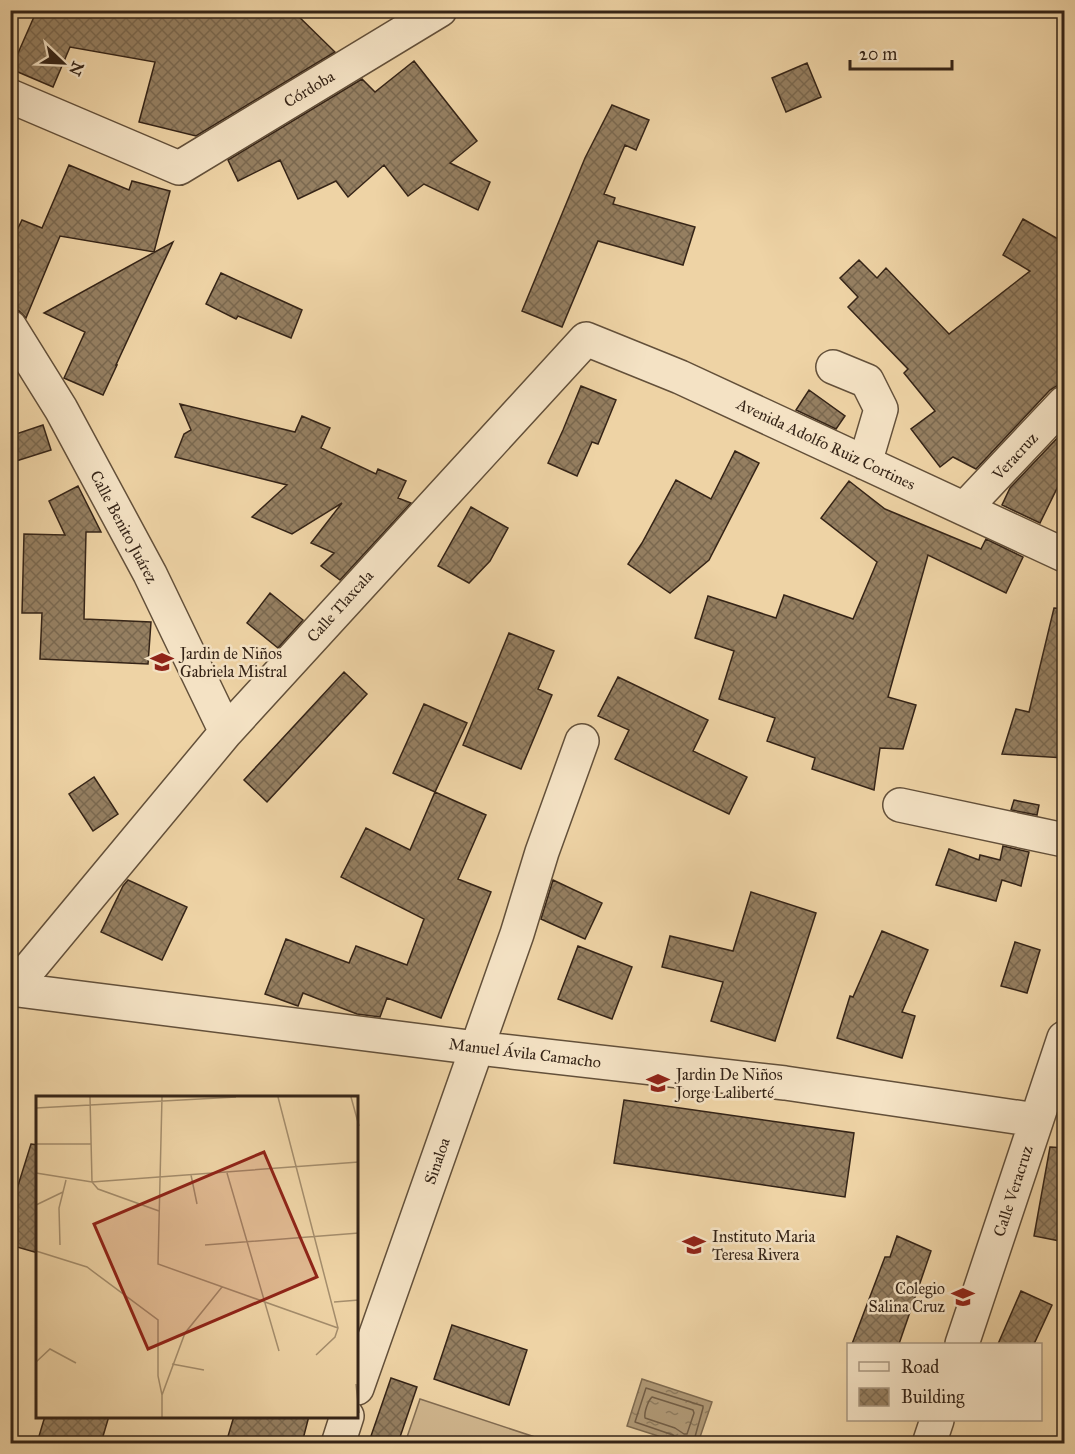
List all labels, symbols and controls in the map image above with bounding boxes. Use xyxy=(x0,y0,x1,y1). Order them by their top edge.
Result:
north arrow xyxy=(33,33,93,93)
scale bar xyxy=(850,33,952,71)
text: 20 m xyxy=(859,43,897,65)
text: N xyxy=(65,59,88,79)
street label: Córdoba xyxy=(280,66,338,111)
street label: Avenida Adolfo Ruiz Cortines xyxy=(733,394,918,494)
street label: Veracruz xyxy=(988,428,1042,484)
street label: Calle Benito Juárez xyxy=(85,467,162,588)
street label: Calle Tlaxcala xyxy=(303,566,377,646)
place label: Jardin de Niños Gabriela Mistral xyxy=(178,644,288,681)
school or university icon: Jardin de Niños Gabriela Mistral xyxy=(149,649,175,675)
street label: Manuel Ávila Camacho xyxy=(448,1033,602,1072)
place label: Jardin De Niños Jorge Laliberté xyxy=(674,1065,783,1103)
school or university icon: Jardin De Niños Jorge Laliberté xyxy=(645,1070,671,1096)
inset map xyxy=(36,1096,358,1418)
street label: Sinaloa xyxy=(420,1135,454,1187)
street label: Calle Veracruz xyxy=(989,1143,1037,1239)
place label: Instituto Maria Teresa Rivera xyxy=(712,1227,815,1264)
school or university icon: Instituto Maria Teresa Rivera xyxy=(681,1232,707,1258)
place label: Colegio Salina Cruz xyxy=(869,1279,946,1316)
school or university icon: Colegio Salina Cruz xyxy=(950,1284,976,1310)
legend xyxy=(847,1343,1042,1421)
text: Road xyxy=(901,1356,939,1378)
text: Building xyxy=(901,1386,965,1409)

